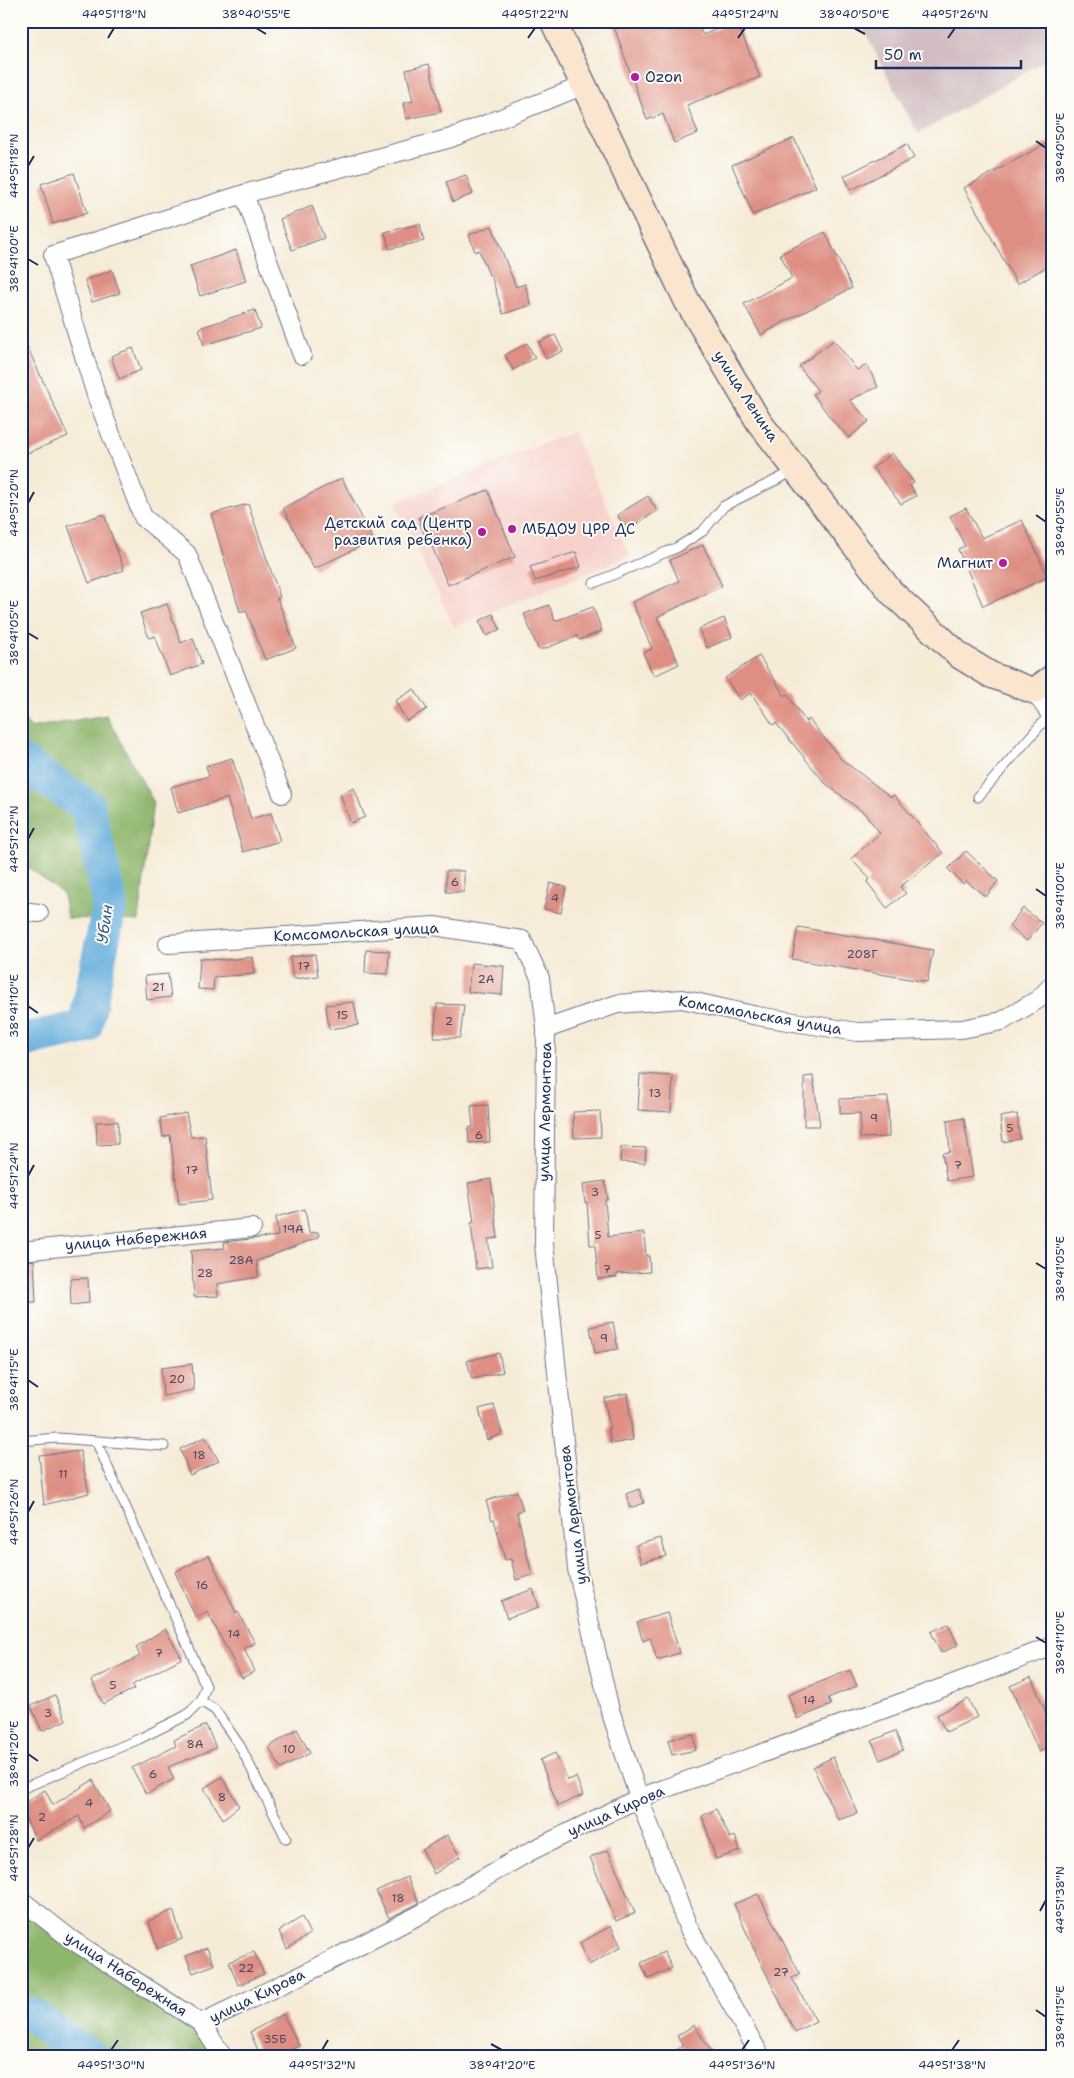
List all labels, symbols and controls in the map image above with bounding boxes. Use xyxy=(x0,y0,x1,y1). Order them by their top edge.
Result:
text: 44°51'18"N xyxy=(82,6,146,22)
text: 38°40'55"E xyxy=(221,6,291,22)
text: 44°51'22"N xyxy=(501,6,569,22)
text: 44°51'24"N xyxy=(711,6,779,22)
text: 38°40'50"E xyxy=(819,6,889,22)
text: 44°51'26"N xyxy=(922,6,988,22)
scale bar xyxy=(876,38,1022,70)
text: 50 m xyxy=(884,45,922,65)
place label: Ozon xyxy=(645,67,682,87)
marker: Ozon xyxy=(629,71,641,83)
text: 38°40'50"E xyxy=(1052,113,1068,183)
text: 44°51'18"N xyxy=(6,134,22,198)
text: 38°41'00"E xyxy=(6,225,22,293)
street label: улица Ленина xyxy=(709,346,783,446)
text: 44°51'20"N xyxy=(6,469,22,537)
text: 38°40'55"E xyxy=(1052,487,1068,557)
place label: Детский сад (Центр развития ребенка) xyxy=(325,513,472,550)
place label: МБДОУ ЦРР ДС xyxy=(522,519,635,539)
marker: МБДОУ ЦРР ДС xyxy=(506,523,518,535)
marker: Детский сад (Центр развития ребенка) xyxy=(476,526,488,538)
place label: Магнит xyxy=(937,553,993,573)
marker: Магнит xyxy=(997,557,1009,569)
text: 38°41'05"E xyxy=(6,600,22,666)
text: 44°51'22"N xyxy=(6,805,22,873)
text: 38°41'00"E xyxy=(1052,862,1068,930)
house number: 6 xyxy=(451,874,459,890)
house number: 4 xyxy=(551,890,559,906)
water label: Убин xyxy=(91,903,118,945)
street label: Комсомольская улица xyxy=(273,918,440,946)
house number: 208Г xyxy=(846,946,878,962)
house number: 17 xyxy=(298,958,310,974)
house number: 2А xyxy=(477,971,495,987)
text: 38°41'10"E xyxy=(6,974,22,1038)
house number: 21 xyxy=(152,979,164,995)
street label: Комсомольская улица xyxy=(677,991,844,1039)
house number: 15 xyxy=(336,1007,348,1023)
house number: 2 xyxy=(445,1013,453,1029)
street label: улица Лермонтова xyxy=(534,1041,556,1182)
house number: 13 xyxy=(649,1085,661,1101)
house number: 9 xyxy=(870,1110,878,1126)
house number: 5 xyxy=(1006,1120,1014,1136)
house number: 6 xyxy=(475,1127,483,1143)
text: 44°51'24"N xyxy=(6,1142,22,1210)
house number: 7 xyxy=(954,1157,962,1173)
house number: 17 xyxy=(186,1162,198,1178)
house number: 3 xyxy=(591,1184,599,1200)
house number: 19А xyxy=(282,1221,304,1237)
street label: улица Набережная xyxy=(64,1223,208,1255)
house number: 5 xyxy=(594,1227,602,1243)
text: 38°41'05"E xyxy=(1052,1236,1068,1302)
house number: 28А xyxy=(228,1252,254,1268)
house number: 7 xyxy=(603,1261,611,1277)
house number: 28 xyxy=(197,1265,213,1281)
house number: 9 xyxy=(600,1330,608,1346)
text: 38°41'15"E xyxy=(6,1348,22,1412)
house number: 20 xyxy=(169,1371,185,1387)
street label: улица Лермонтова xyxy=(554,1444,591,1586)
house number: 18 xyxy=(192,1447,206,1463)
house number: 11 xyxy=(58,1466,68,1482)
text: 44°51'26"N xyxy=(6,1479,22,1545)
house number: 16 xyxy=(195,1577,209,1593)
text: 38°41'10"E xyxy=(1052,1611,1068,1675)
house number: 14 xyxy=(228,1626,240,1642)
house number: 7 xyxy=(155,1645,163,1661)
house number: 5 xyxy=(109,1677,117,1693)
house number: 14 xyxy=(803,1692,815,1708)
house number: 3 xyxy=(44,1705,52,1721)
text: 38°41'20"E xyxy=(6,1720,22,1788)
house number: 8А xyxy=(186,1736,204,1752)
house number: 10 xyxy=(282,1741,296,1757)
house number: 6 xyxy=(149,1766,157,1782)
street label: улица Кирова xyxy=(564,1780,668,1841)
house number: 8 xyxy=(218,1789,226,1805)
house number: 4 xyxy=(85,1795,93,1811)
house number: 2 xyxy=(38,1809,46,1825)
text: 44°51'28"N xyxy=(6,1814,22,1882)
text: 44°51'38"N xyxy=(1052,1866,1068,1934)
house number: 18 xyxy=(391,1890,405,1906)
street label: улица Набережная xyxy=(61,1927,191,2021)
house number: 22 xyxy=(238,1960,254,1976)
street label: улица Кирова xyxy=(206,1964,309,2028)
house number: 27 xyxy=(773,1964,789,1980)
text: 38°41'15"E xyxy=(1052,1985,1068,2049)
house number: 35Б xyxy=(263,2031,287,2047)
text: 44°51'30"N xyxy=(77,2057,145,2073)
text: 44°51'32"N xyxy=(288,2057,356,2073)
text: 38°41'20"E xyxy=(468,2057,536,2073)
text: 44°51'36"N xyxy=(708,2057,776,2073)
text: 44°51'38"N xyxy=(918,2057,986,2073)

